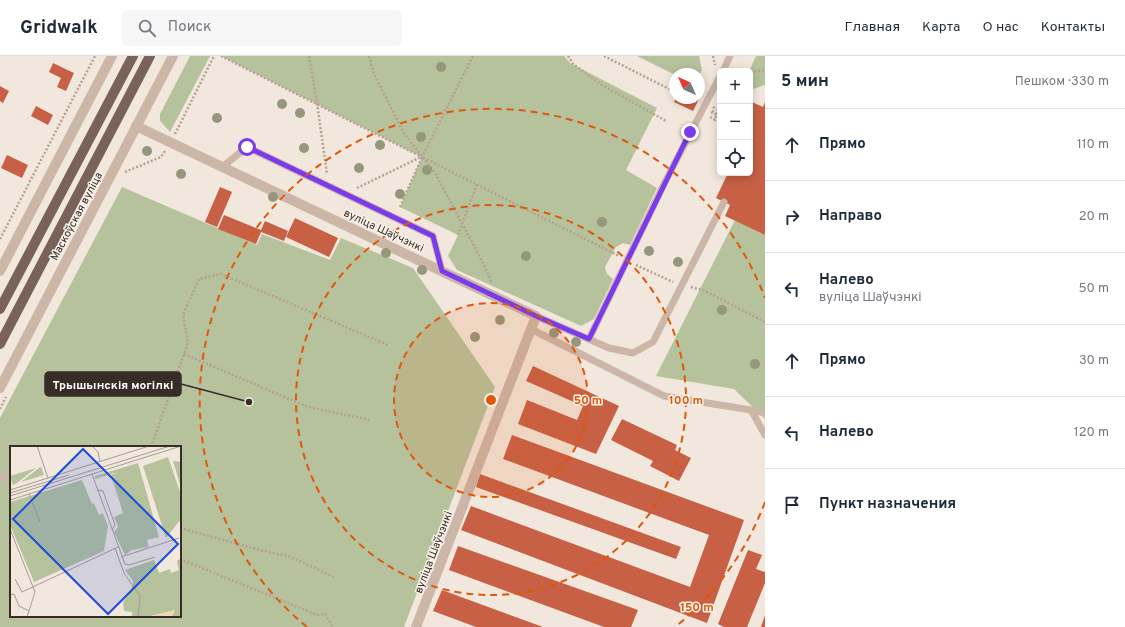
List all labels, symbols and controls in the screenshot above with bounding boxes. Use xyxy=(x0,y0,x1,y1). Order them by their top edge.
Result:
search box xyxy=(122,10,402,46)
text: Gridwalk xyxy=(20,16,98,40)
icon: search xyxy=(136,17,158,39)
text: Поиск xyxy=(168,18,212,37)
text: Главная xyxy=(845,19,900,36)
text: Карта xyxy=(922,19,960,36)
text: О нас xyxy=(982,19,1019,36)
text: Контакты xyxy=(1041,19,1105,36)
north arrow xyxy=(669,68,705,104)
map controls xyxy=(717,68,753,176)
button: + xyxy=(717,68,753,104)
text: 5 мин xyxy=(781,71,829,93)
text: Пешком · 330 m xyxy=(1015,74,1109,90)
button: − xyxy=(717,104,753,140)
route end xyxy=(681,123,699,141)
icon: ahead xyxy=(781,134,803,156)
text: Прямо xyxy=(819,135,866,154)
text: 110 m xyxy=(1077,137,1109,153)
route start xyxy=(238,138,256,156)
button: locate xyxy=(717,140,753,176)
street label: Маскоўская вуліца xyxy=(48,170,106,263)
street label: вуліца Шаўчэнкі xyxy=(341,206,426,256)
icon: right xyxy=(781,206,803,228)
text: Направо xyxy=(819,207,882,226)
text: 20 m xyxy=(1079,209,1109,225)
text: Налево xyxy=(819,271,874,290)
icon: left xyxy=(781,278,803,300)
text: 50 m xyxy=(1079,281,1109,297)
text: вуліца Шаўчэнкі xyxy=(819,290,922,306)
icon: ahead xyxy=(781,350,803,372)
text: Прямо xyxy=(819,351,866,370)
text: 30 m xyxy=(1079,353,1109,369)
callout: Трышынскія могілкі xyxy=(45,372,181,396)
text: Трышынскія могілкі xyxy=(53,378,173,394)
centre of rings xyxy=(484,393,498,407)
text: 50 m xyxy=(574,393,602,409)
text: 100 m xyxy=(669,393,703,409)
icon: left xyxy=(781,422,803,444)
text: Налево xyxy=(819,423,874,442)
text: 120 m xyxy=(1074,425,1109,441)
inset map xyxy=(10,446,181,617)
icon: arrive xyxy=(781,494,803,516)
text: Пункт назначения xyxy=(819,495,956,514)
street label: вуліца Шаўчэнкі xyxy=(412,509,456,595)
text: 150 m xyxy=(680,600,714,616)

